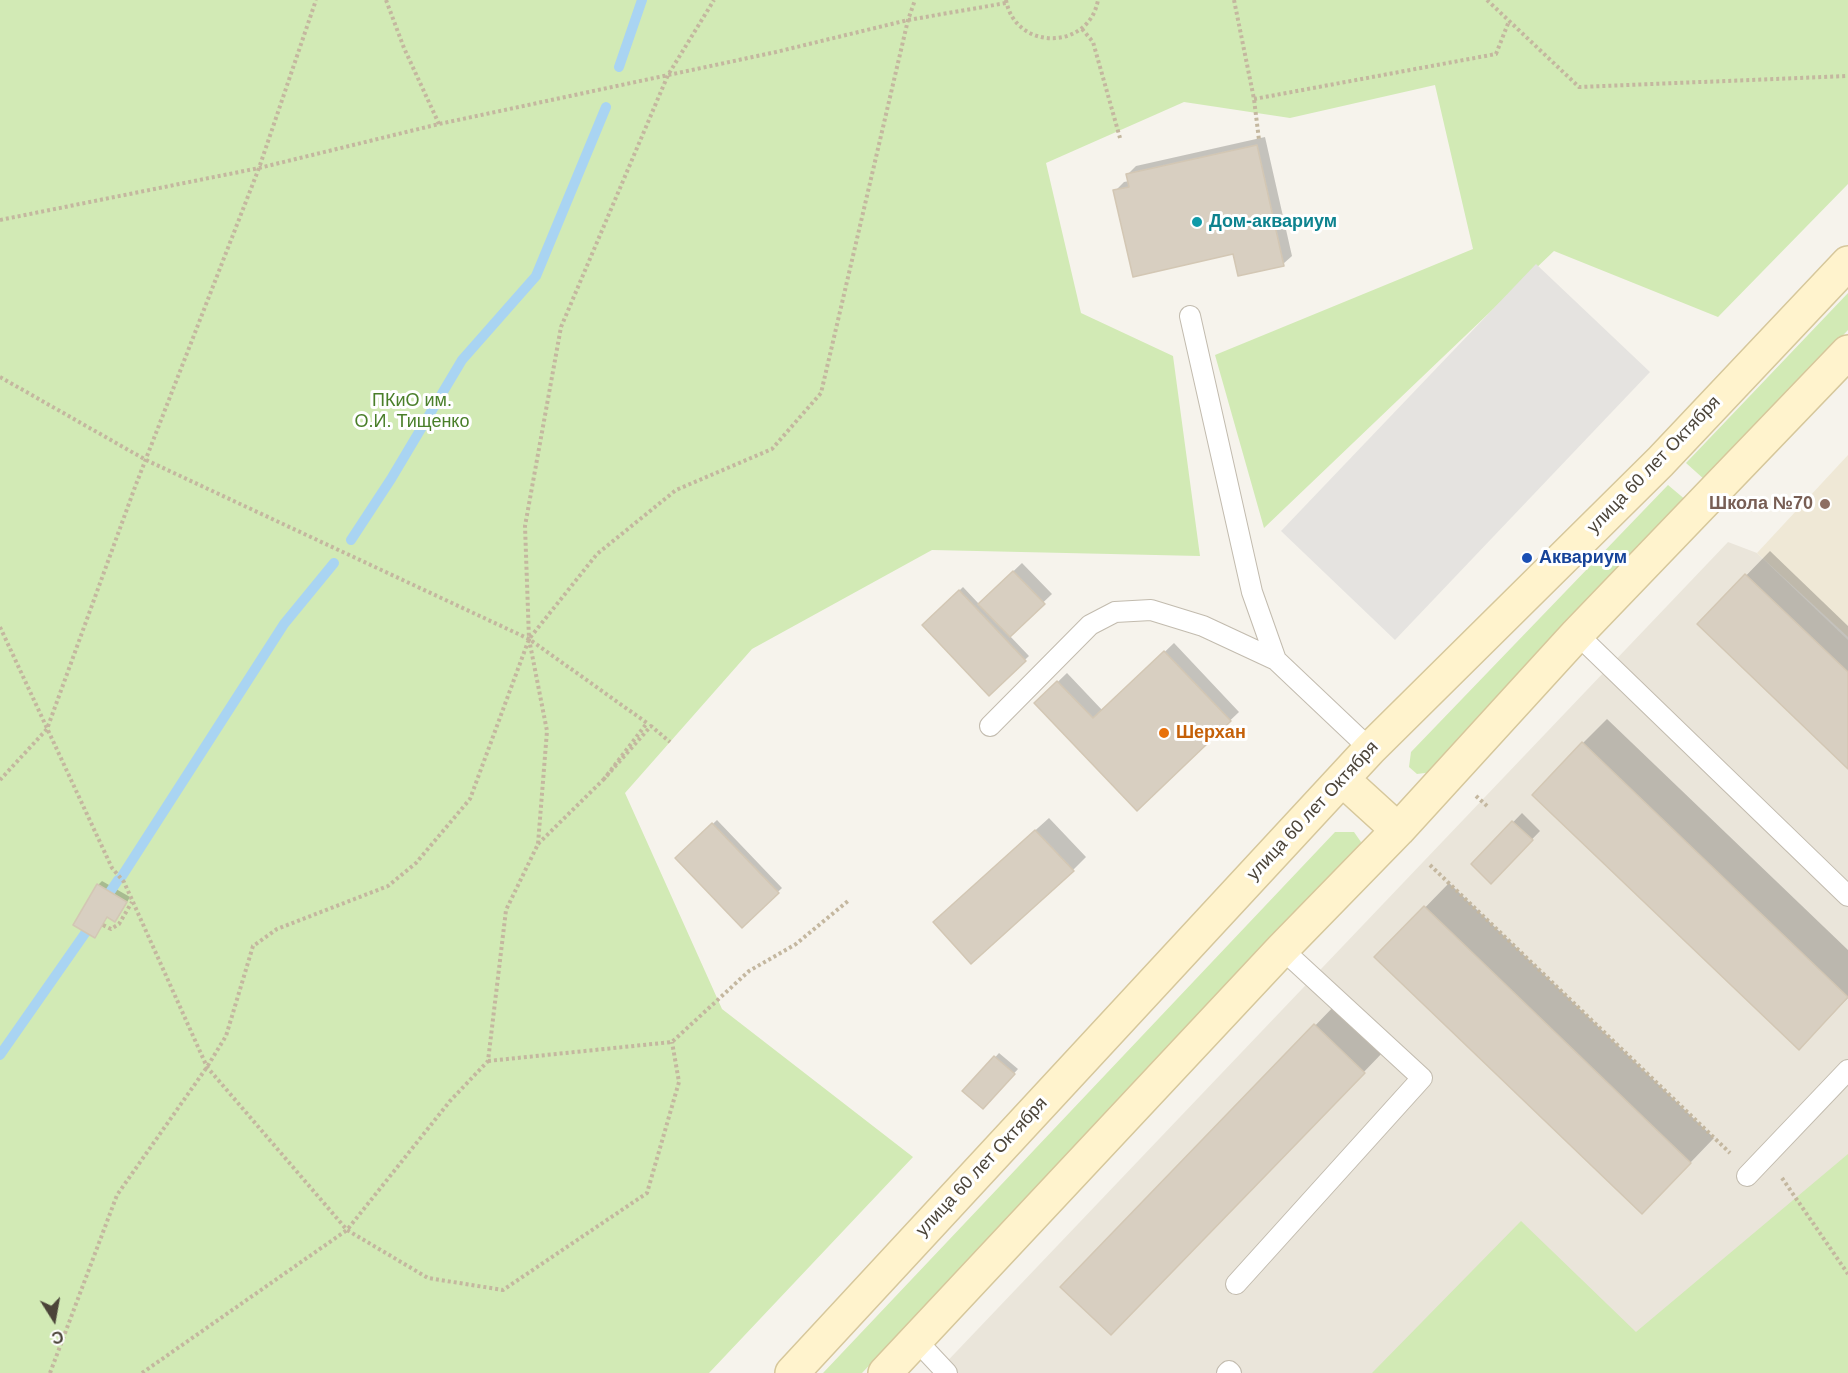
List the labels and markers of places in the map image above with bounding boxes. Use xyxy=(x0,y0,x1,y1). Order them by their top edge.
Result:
place label: Дом-аквариум xyxy=(1209,211,1337,233)
marker: Дом-аквариум xyxy=(1190,215,1204,229)
place label: Школа №70 xyxy=(1709,493,1813,515)
marker: Школа №70 xyxy=(1818,497,1832,511)
place label: Аквариум xyxy=(1539,547,1627,569)
marker: Аквариум xyxy=(1520,551,1534,565)
place label: Шерхан xyxy=(1176,722,1246,744)
marker: Шерхан xyxy=(1157,726,1171,740)

